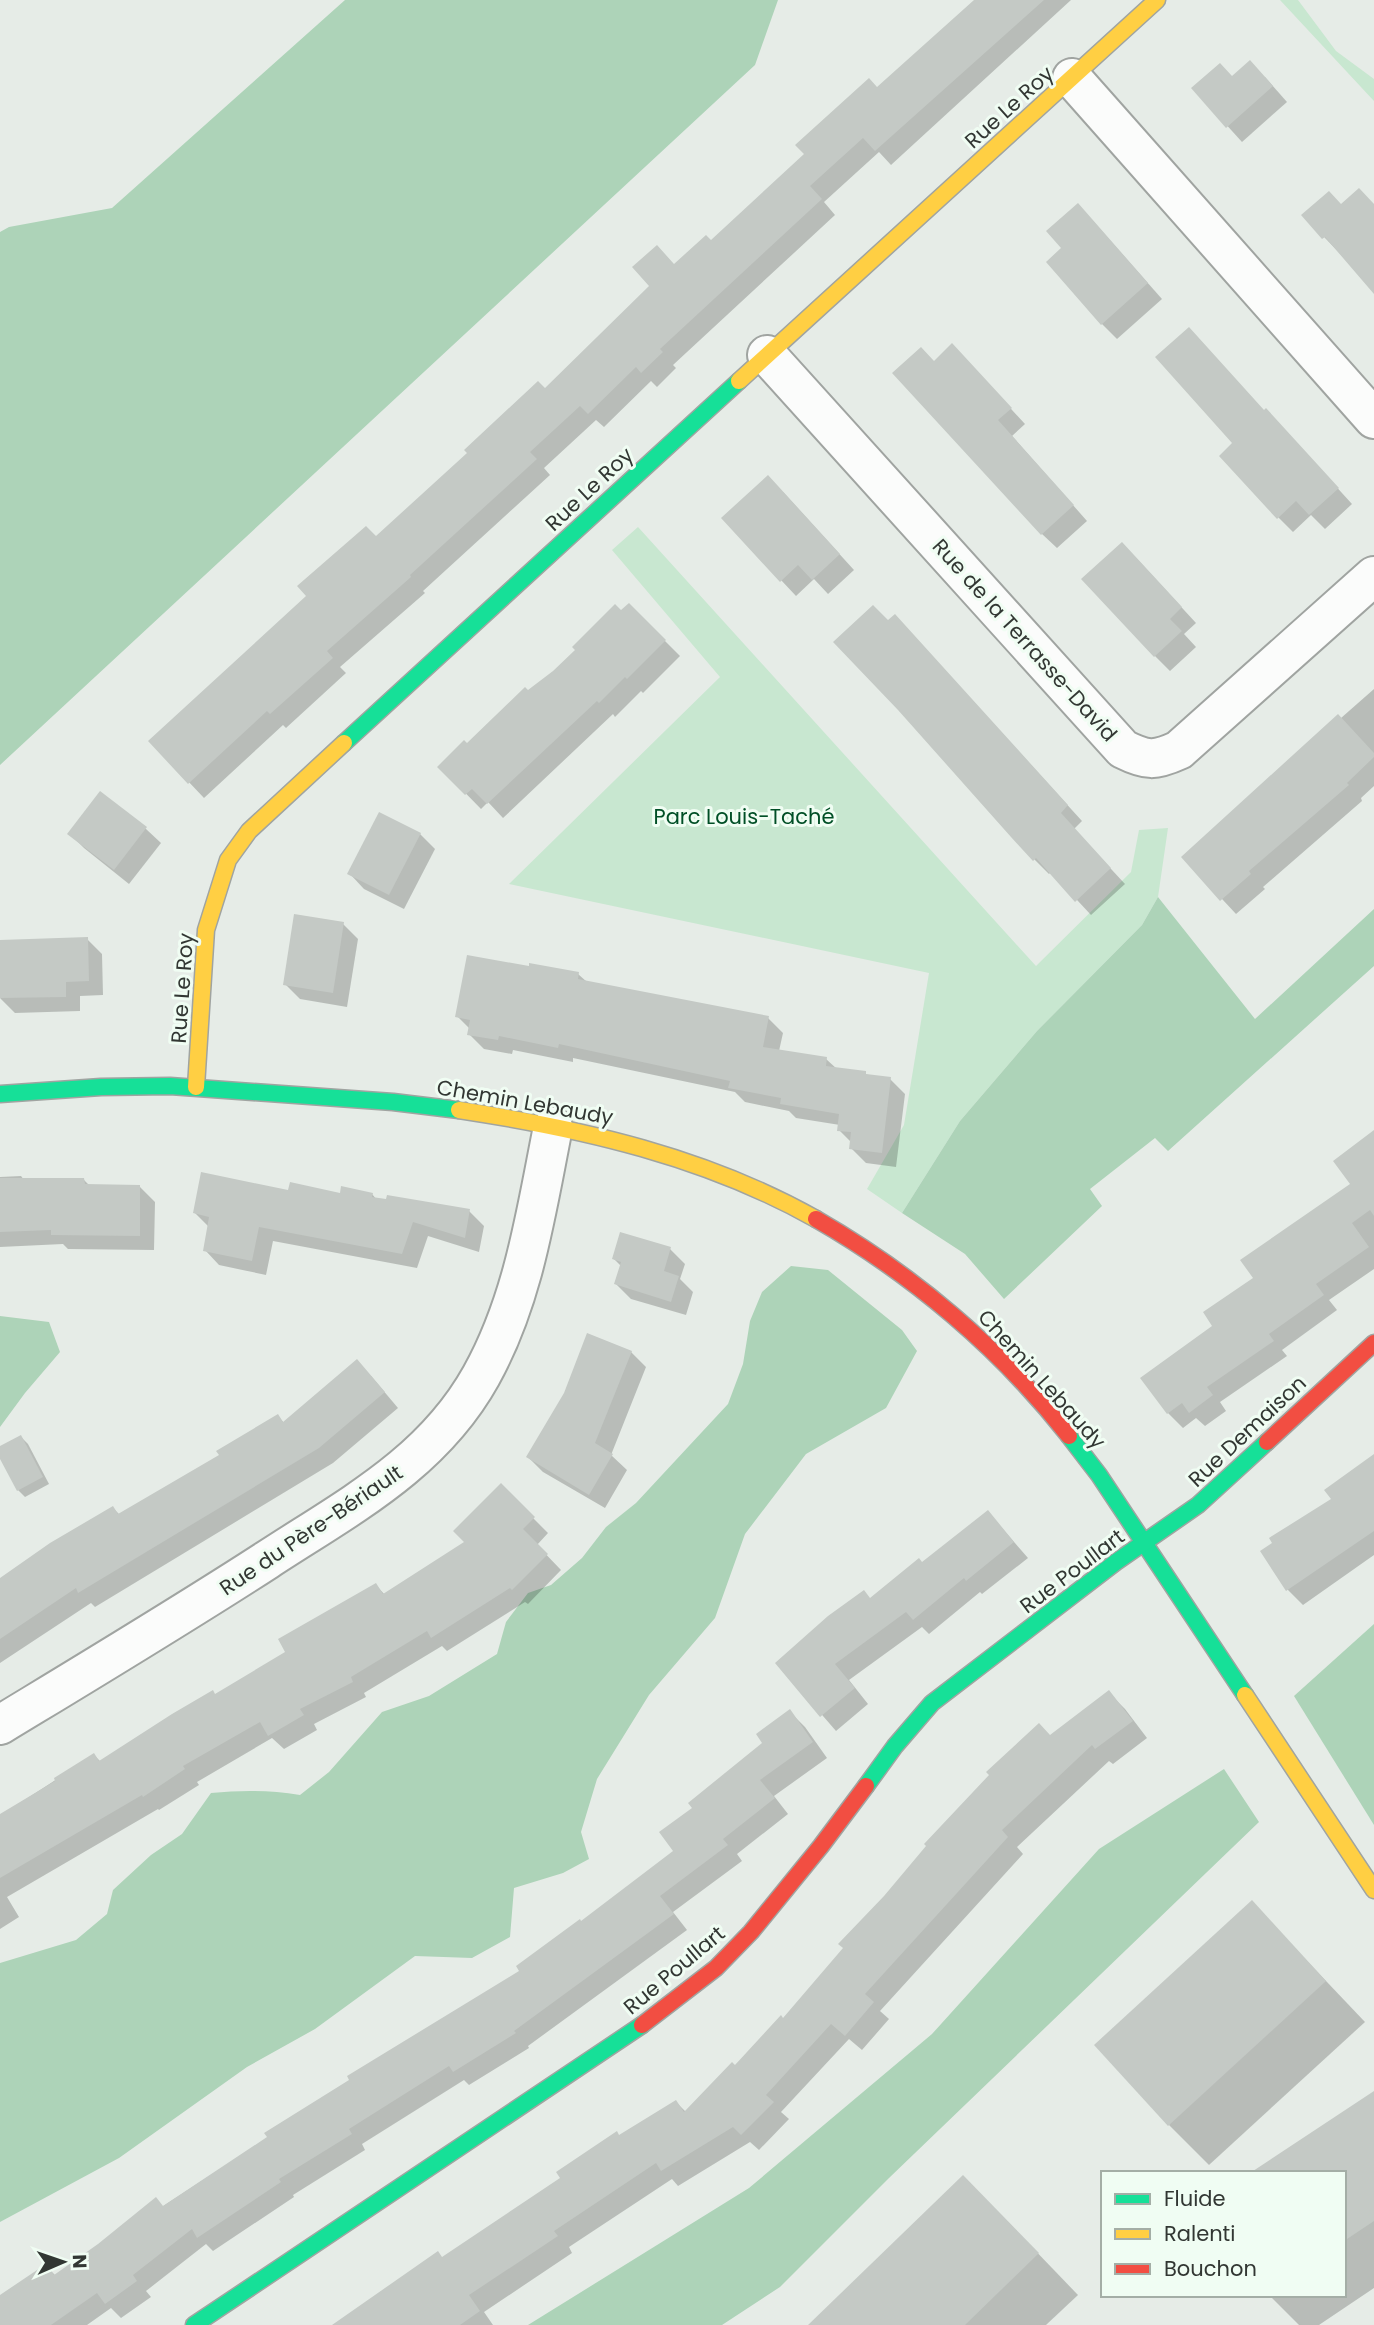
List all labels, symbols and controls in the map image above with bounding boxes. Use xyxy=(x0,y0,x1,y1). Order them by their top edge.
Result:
street label: Rue Le Roy xyxy=(958,59,1060,155)
street label: Rue Le Roy xyxy=(539,441,639,537)
street label: Rue de la Terrasse-David xyxy=(926,532,1124,748)
park label: Parc Louis-Taché xyxy=(654,802,834,831)
street label: Rue Le Roy xyxy=(164,932,200,1044)
street label: Chemin Lebaudy xyxy=(435,1072,616,1132)
street label: Chemin Lebaudy xyxy=(972,1303,1113,1455)
street label: Rue Demaison xyxy=(1182,1369,1312,1493)
street label: Rue du Père-Bériault xyxy=(214,1458,408,1602)
street label: Rue Poullart xyxy=(1014,1522,1130,1620)
street label: Rue Poullart xyxy=(617,1919,731,2021)
legend xyxy=(1101,2171,1346,2297)
text: Fluide xyxy=(1164,2184,1226,2213)
text: Ralenti xyxy=(1164,2219,1235,2248)
north arrow xyxy=(28,2227,98,2297)
text: N xyxy=(66,2254,93,2269)
text: Bouchon xyxy=(1164,2254,1257,2283)

